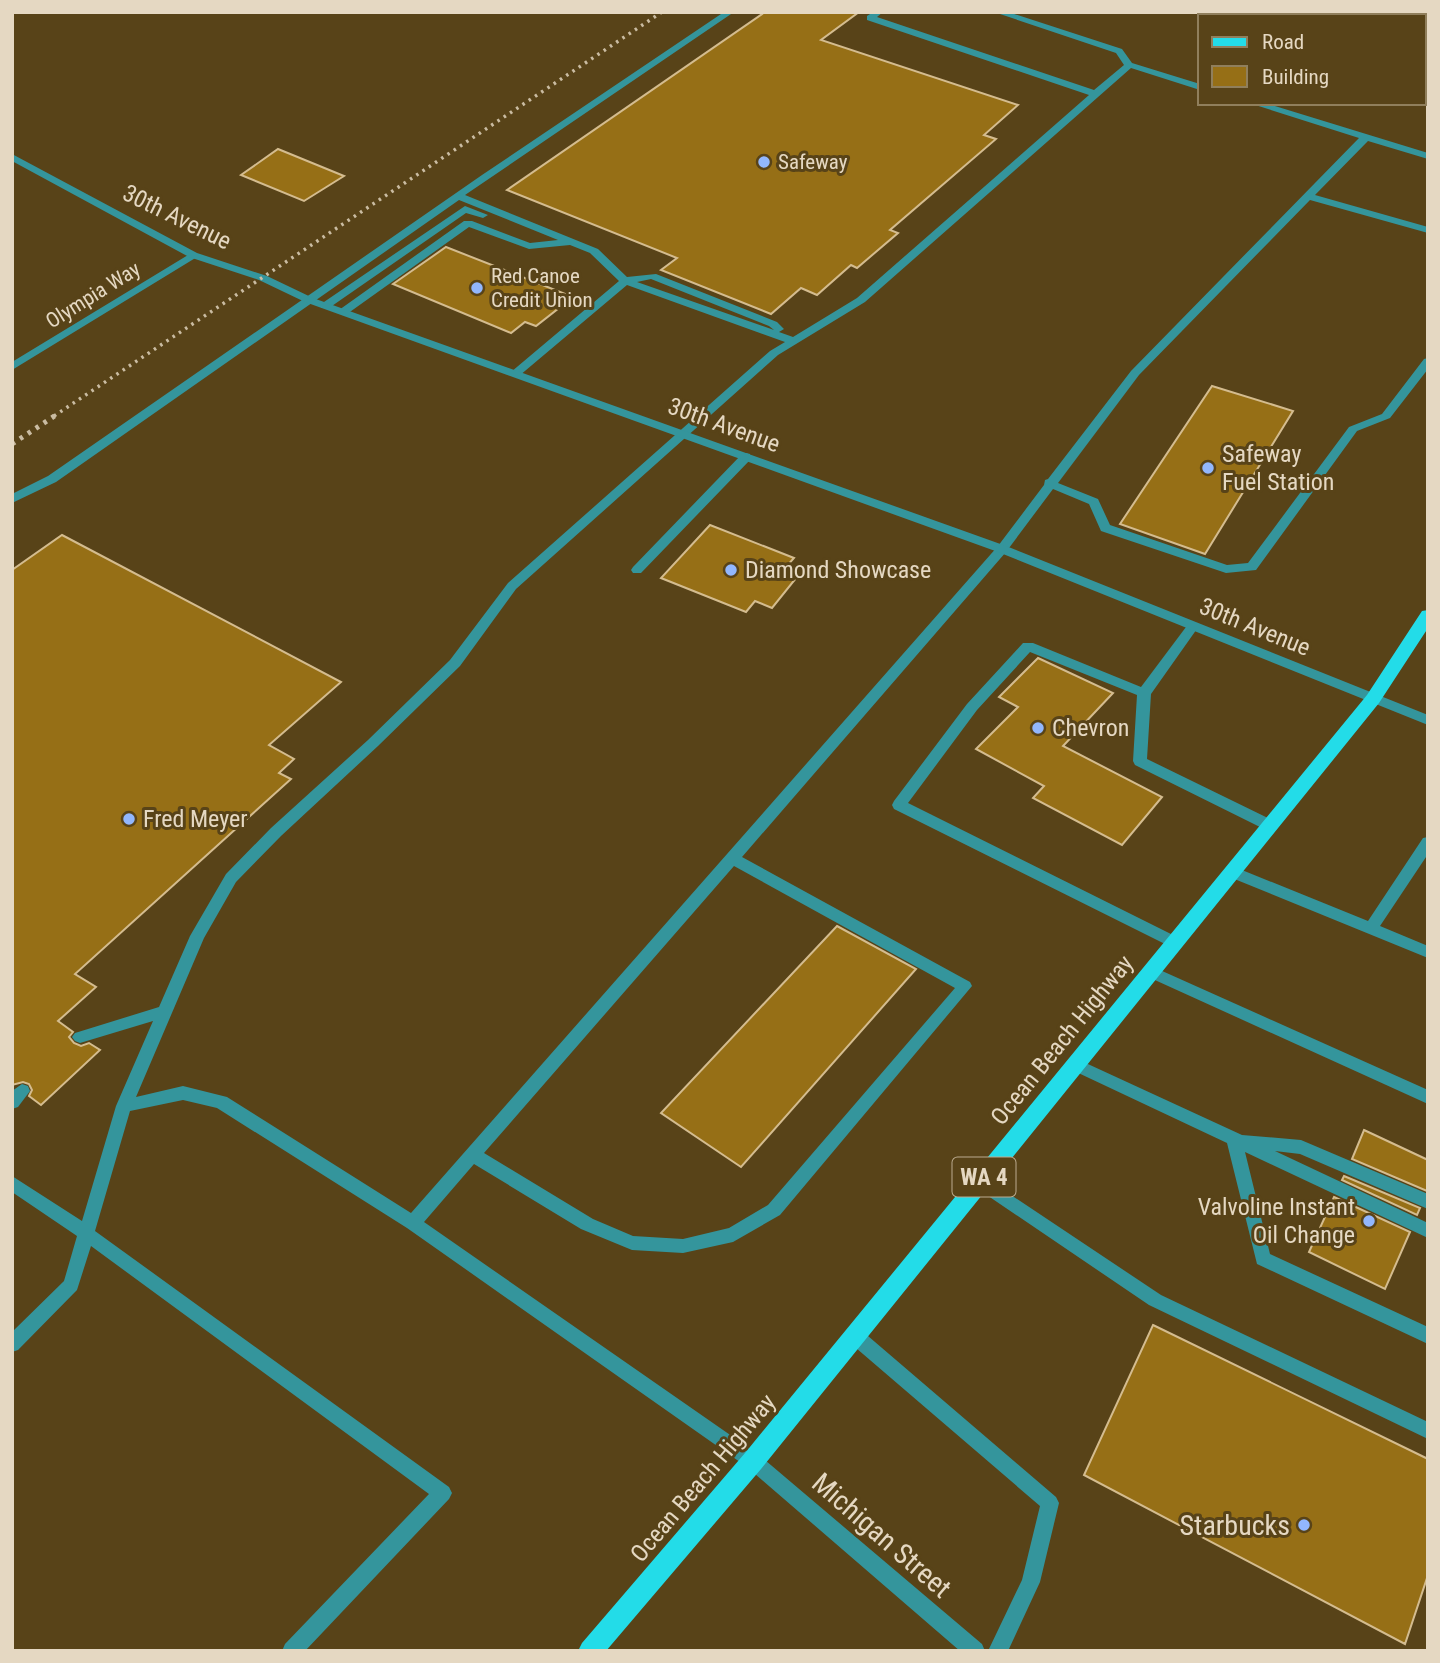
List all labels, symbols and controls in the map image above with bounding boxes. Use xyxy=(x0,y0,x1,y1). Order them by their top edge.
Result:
legend xyxy=(1198,14,1426,105)
text: Road xyxy=(1262,30,1304,54)
text: Building xyxy=(1262,65,1329,89)
place label: Safeway xyxy=(778,150,848,174)
marker: Safeway xyxy=(756,154,772,170)
street label: 30th Avenue xyxy=(118,179,236,255)
street label: Olympia Way xyxy=(42,257,145,333)
place label: Red Canoe Credit Union xyxy=(491,264,593,312)
marker: Red Canoe Credit Union xyxy=(469,280,485,296)
street label: 30th Avenue xyxy=(664,392,784,458)
place label: Safeway Fuel Station xyxy=(1222,440,1334,496)
marker: Safeway Fuel Station xyxy=(1200,460,1216,476)
place label: Diamond Showcase xyxy=(745,556,931,584)
marker: Diamond Showcase xyxy=(723,562,739,578)
street label: 30th Avenue xyxy=(1196,592,1314,662)
place label: Chevron xyxy=(1052,714,1129,742)
marker: Chevron xyxy=(1030,720,1046,736)
place label: Fred Meyer xyxy=(143,805,248,833)
marker: Fred Meyer xyxy=(121,811,137,827)
street label: Ocean Beach Highway xyxy=(985,950,1139,1130)
road number: WA 4 xyxy=(953,1158,1016,1196)
place label: Valvoline Instant Oil Change xyxy=(1198,1193,1355,1249)
marker: Valvoline Instant Oil Change xyxy=(1361,1213,1377,1229)
street label: Ocean Beach Highway xyxy=(625,1389,781,1567)
street label: Michigan Street xyxy=(805,1466,958,1605)
place label: Starbucks xyxy=(1180,1509,1290,1542)
marker: Starbucks xyxy=(1296,1517,1312,1533)

